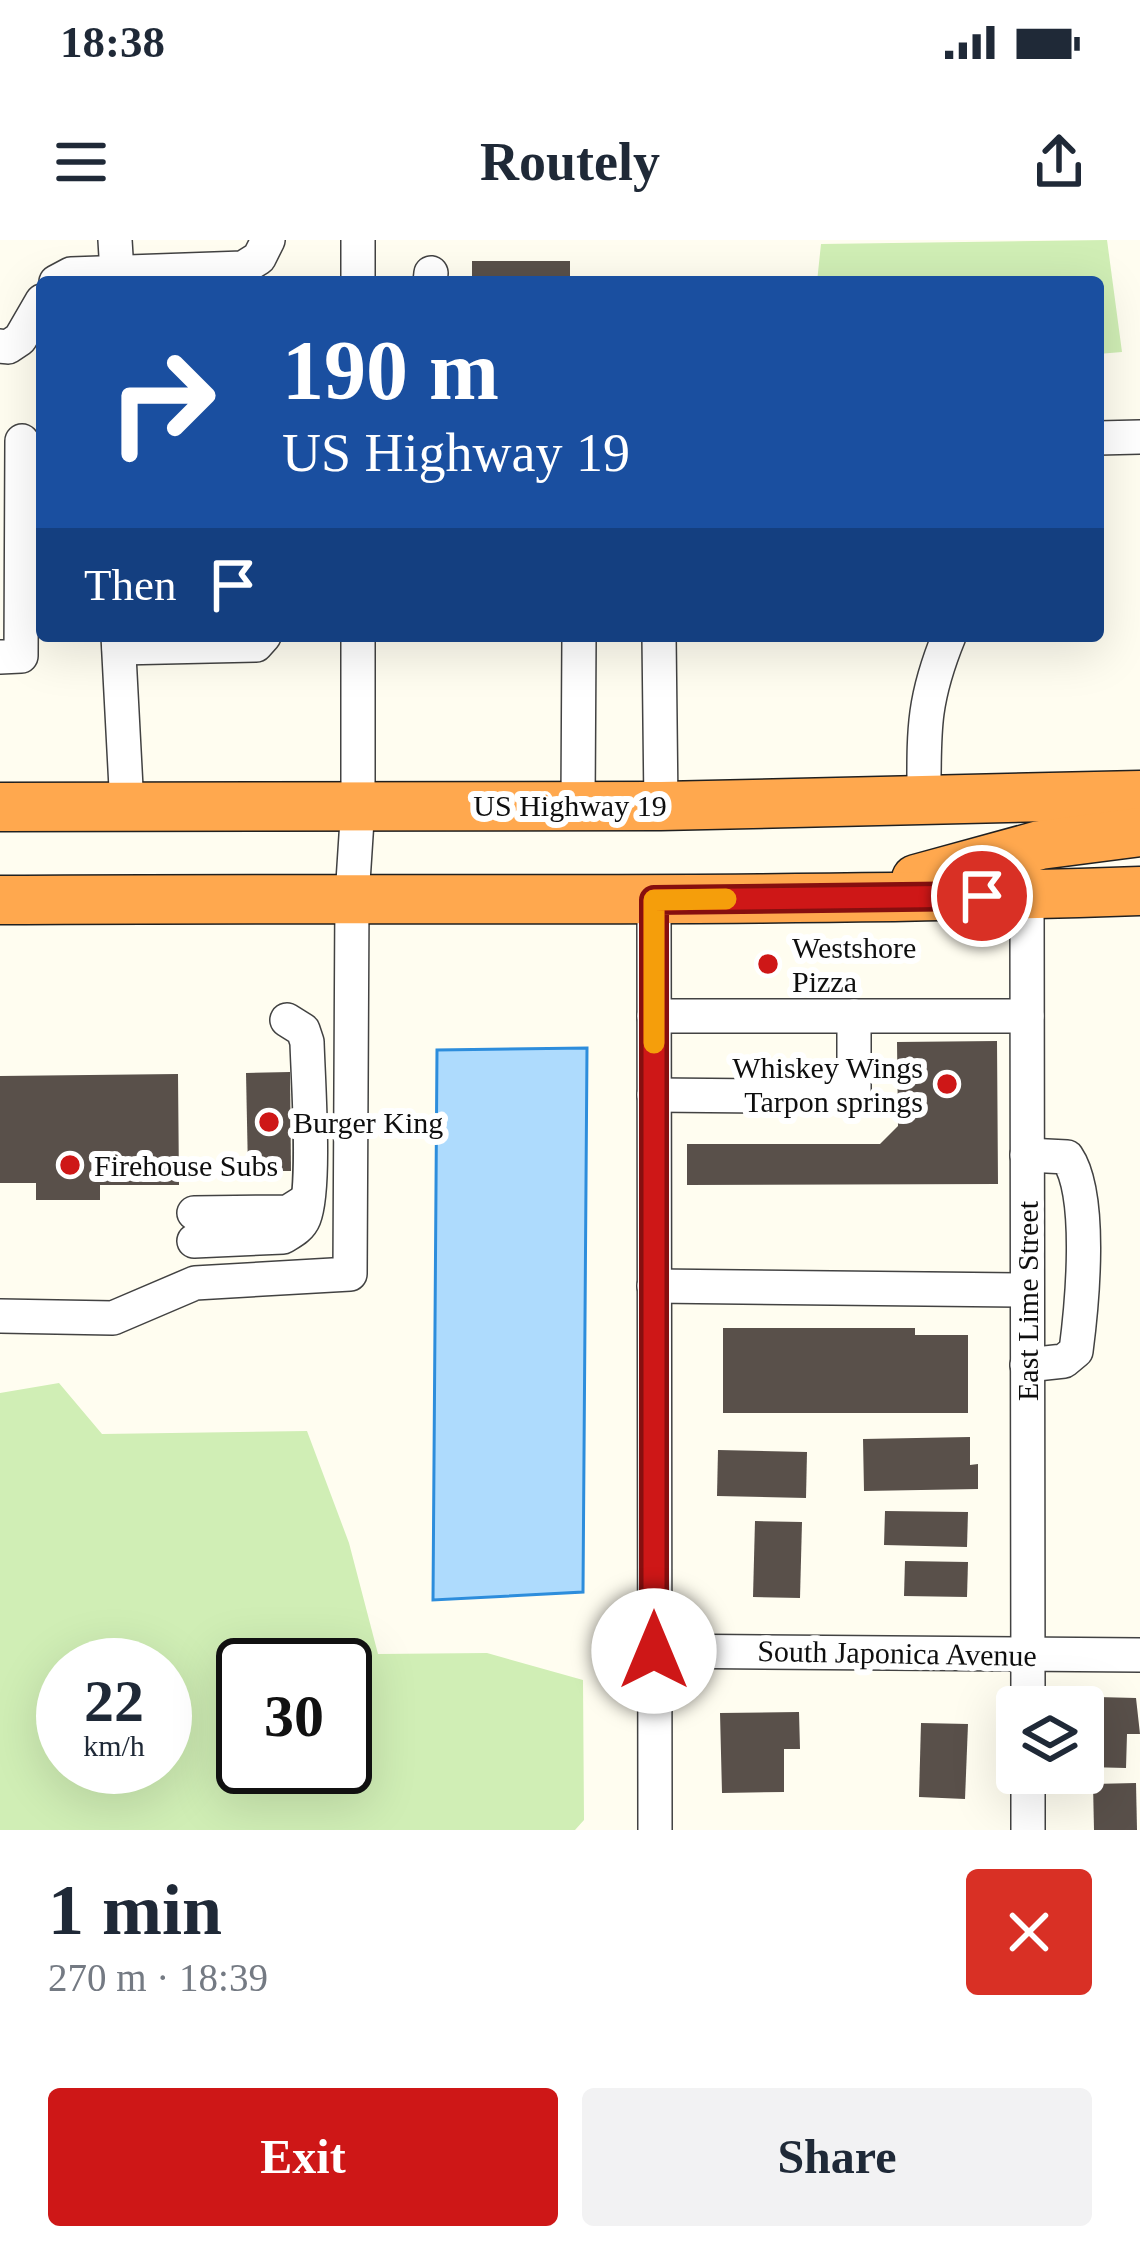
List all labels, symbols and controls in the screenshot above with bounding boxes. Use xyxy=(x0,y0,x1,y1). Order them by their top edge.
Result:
text: 18:38 xyxy=(60,17,165,67)
icon: menu xyxy=(48,129,114,195)
icon: share xyxy=(1026,129,1092,195)
text: Routely xyxy=(480,132,660,192)
icon: right xyxy=(84,324,240,480)
text: 190 m xyxy=(282,324,499,417)
text: US Highway 19 xyxy=(282,423,630,483)
icon: arrive xyxy=(200,552,266,618)
text: Then xyxy=(84,560,176,610)
street label: US Highway 19 xyxy=(473,789,667,822)
pin xyxy=(931,845,1033,947)
icon: arrive xyxy=(949,863,1015,929)
place label: Westshore Pizza xyxy=(792,931,916,998)
marker: Westshore Pizza xyxy=(755,951,781,977)
place label: Whiskey Wings Tarpon springs xyxy=(732,1051,923,1118)
marker: Whiskey Wings Tarpon springs xyxy=(934,1071,960,1097)
place label: Burger King xyxy=(293,1106,443,1139)
marker: Burger King xyxy=(256,1109,282,1135)
place label: Firehouse Subs xyxy=(94,1149,278,1182)
marker: Firehouse Subs xyxy=(57,1152,83,1178)
street label: East Lime Street xyxy=(1011,1200,1044,1401)
position arrow xyxy=(591,1588,717,1714)
street label: South Japonica Avenue xyxy=(757,1634,1037,1672)
speed limit sign: 30 xyxy=(216,1638,372,1794)
text: 22 xyxy=(84,1668,144,1734)
map controls xyxy=(996,1686,1104,1794)
button: layers xyxy=(996,1686,1104,1794)
text: km/h xyxy=(83,1729,145,1762)
button: close xyxy=(966,1869,1092,1995)
text: 1 min xyxy=(48,1870,222,1950)
text: 270 m · 18:39 xyxy=(48,1956,268,1999)
button: Exit xyxy=(48,2088,558,2226)
button: Share xyxy=(582,2088,1092,2226)

